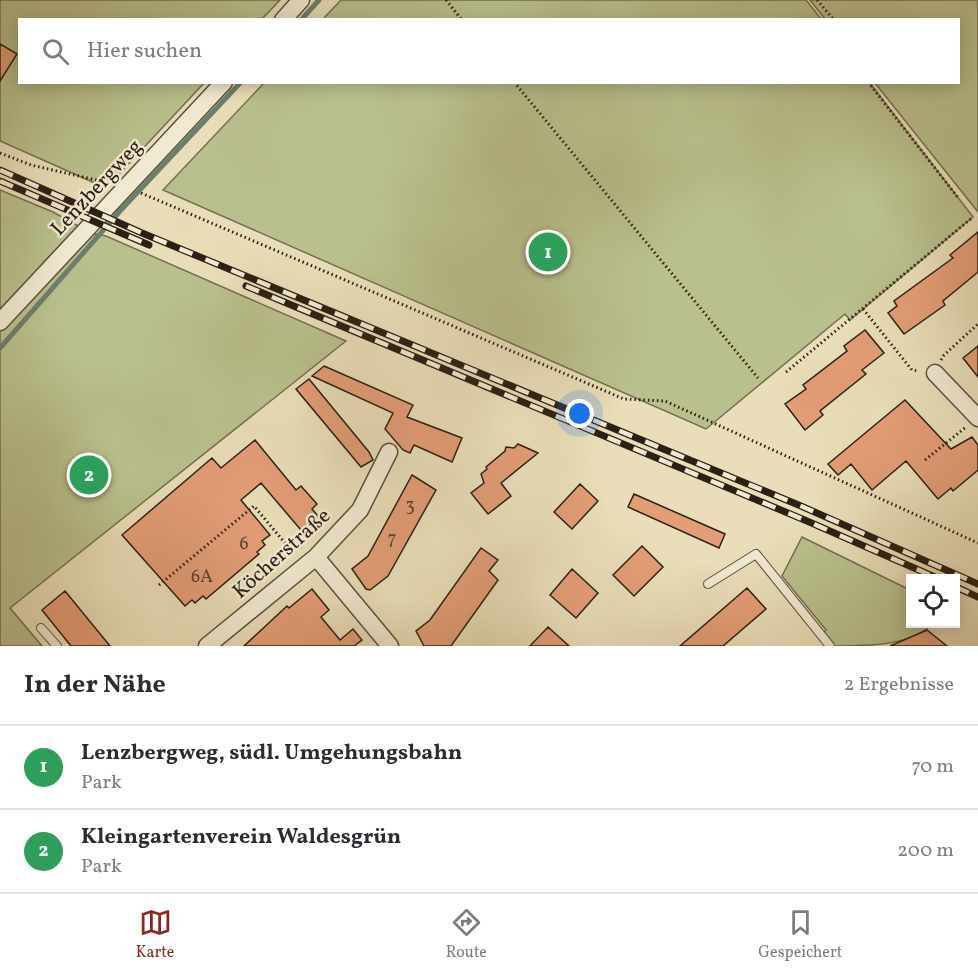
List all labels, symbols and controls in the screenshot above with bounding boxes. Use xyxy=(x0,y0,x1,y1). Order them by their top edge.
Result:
search box xyxy=(18,18,960,84)
icon: search xyxy=(39,35,72,68)
text: Hier suchen xyxy=(87,36,202,67)
street label: Lenzbergweg xyxy=(45,133,149,243)
pin: 1 xyxy=(528,230,568,274)
your location xyxy=(565,399,594,428)
pin: 2 xyxy=(70,452,109,498)
house number: 3 xyxy=(405,494,415,519)
street label: Köcherstraße xyxy=(227,502,337,606)
house number: 7 xyxy=(388,527,396,552)
house number: 6 xyxy=(239,532,249,557)
house number: 6A xyxy=(191,565,213,590)
map controls xyxy=(906,574,960,628)
button: locate xyxy=(906,574,960,628)
text: In der Nähe xyxy=(24,667,166,703)
text: 2 Ergebnisse xyxy=(844,671,954,699)
text: Lenzbergweg, südl. Umgehungsbahn xyxy=(81,738,462,769)
text: 1 xyxy=(39,753,48,781)
text: 70 m xyxy=(911,753,954,781)
text: Park xyxy=(81,769,122,797)
text: Kleingartenverein Waldesgrün xyxy=(81,822,401,853)
text: 2 xyxy=(38,837,49,865)
text: 200 m xyxy=(897,837,954,865)
text: Park xyxy=(81,853,122,881)
tab: Karte xyxy=(136,906,174,964)
tab: Route xyxy=(446,906,487,964)
tab: Gespeichert xyxy=(758,906,842,964)

